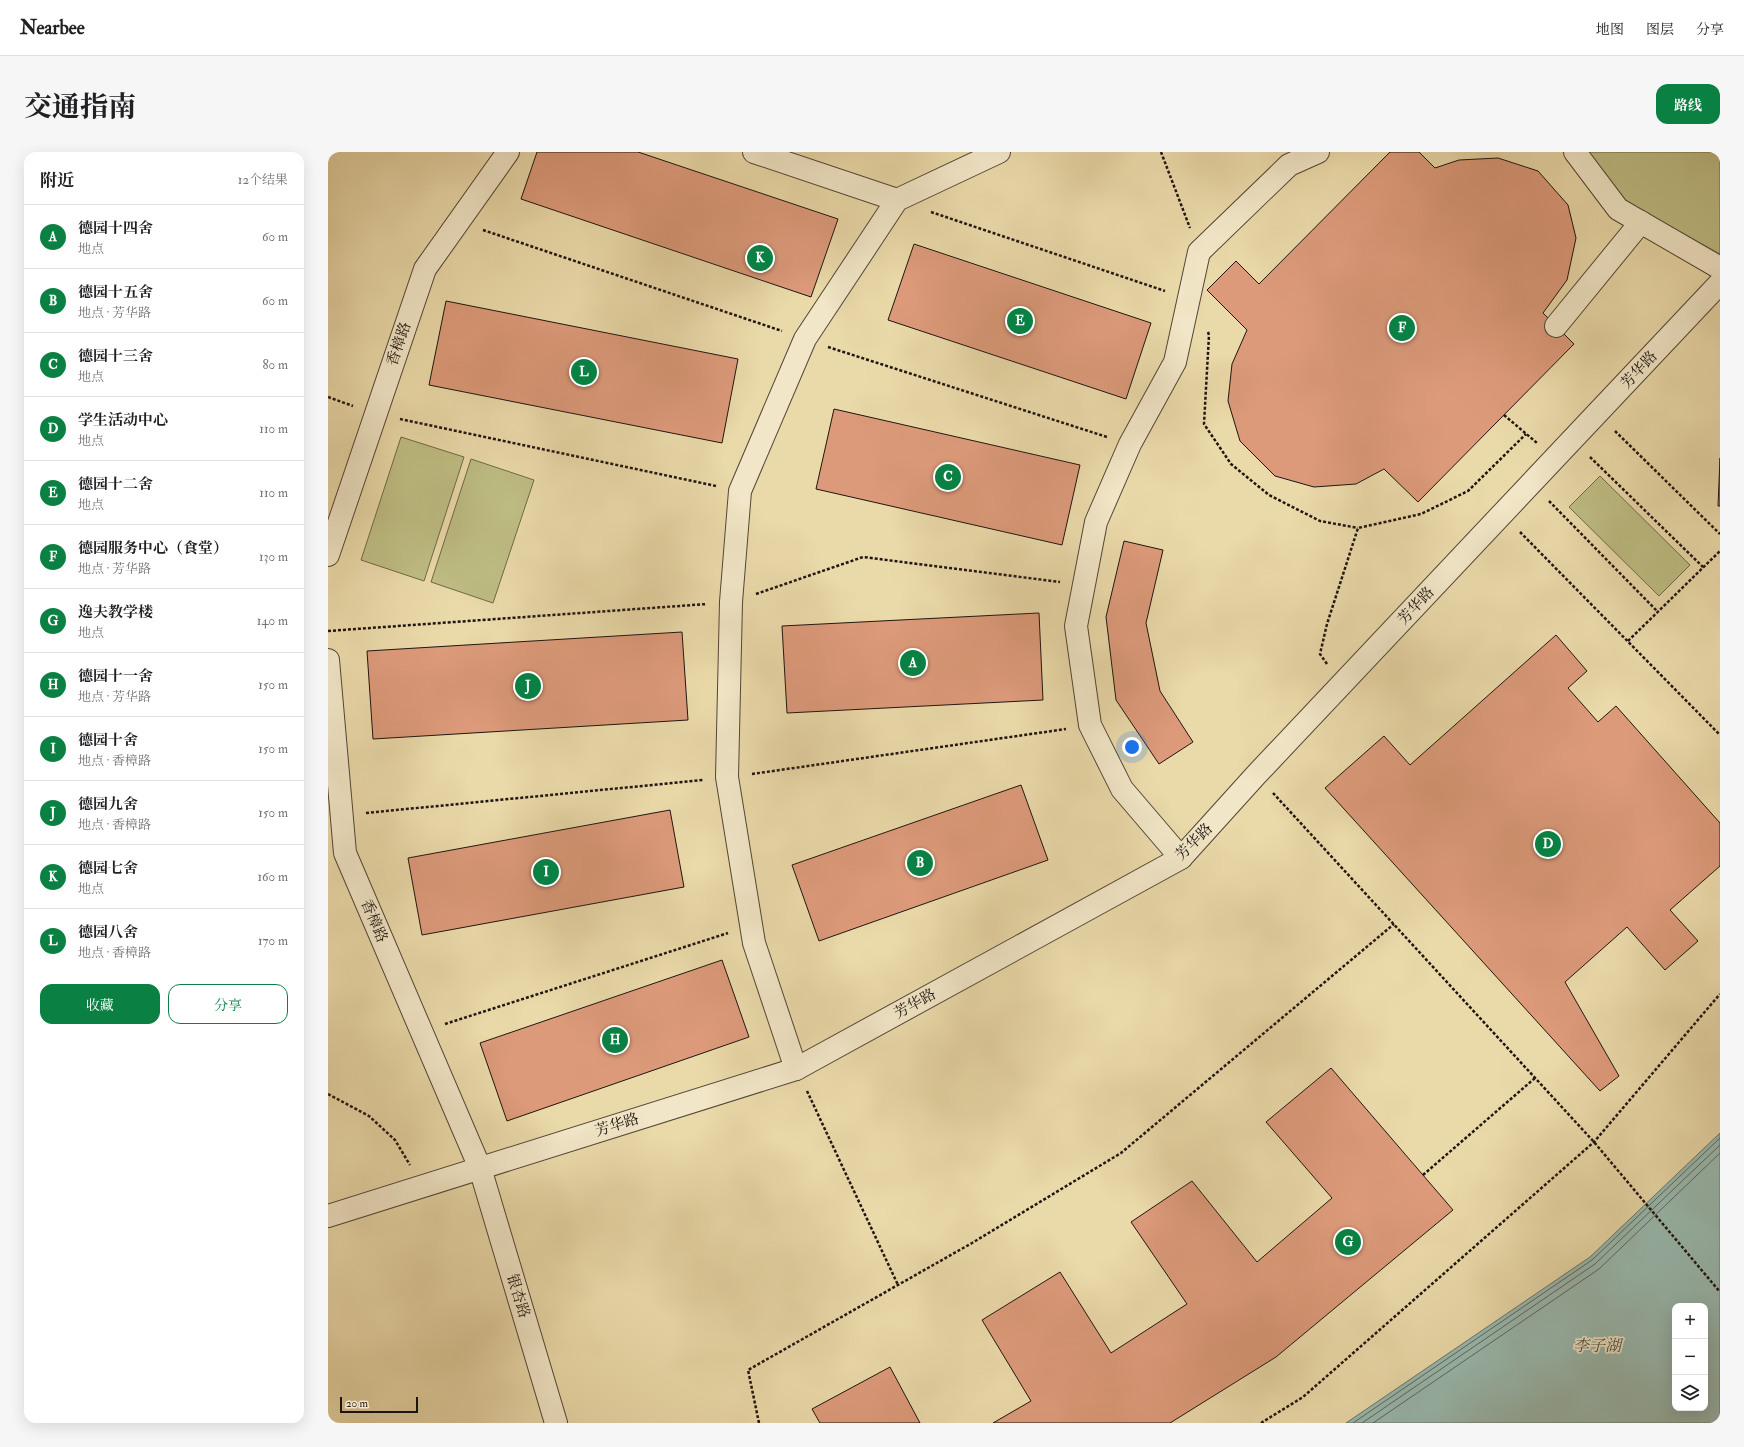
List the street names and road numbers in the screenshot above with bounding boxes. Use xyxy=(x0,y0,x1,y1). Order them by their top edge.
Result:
street label: 香樟路 xyxy=(383,320,415,368)
street label: 芳华路 xyxy=(1617,347,1661,393)
street label: 芳华路 xyxy=(1394,583,1438,629)
street label: 芳华路 xyxy=(1171,819,1217,865)
street label: 香樟路 xyxy=(356,897,392,945)
street label: 芳华路 xyxy=(891,985,939,1023)
street label: 芳华路 xyxy=(593,1109,641,1141)
street label: 银杏路 xyxy=(502,1272,534,1320)

